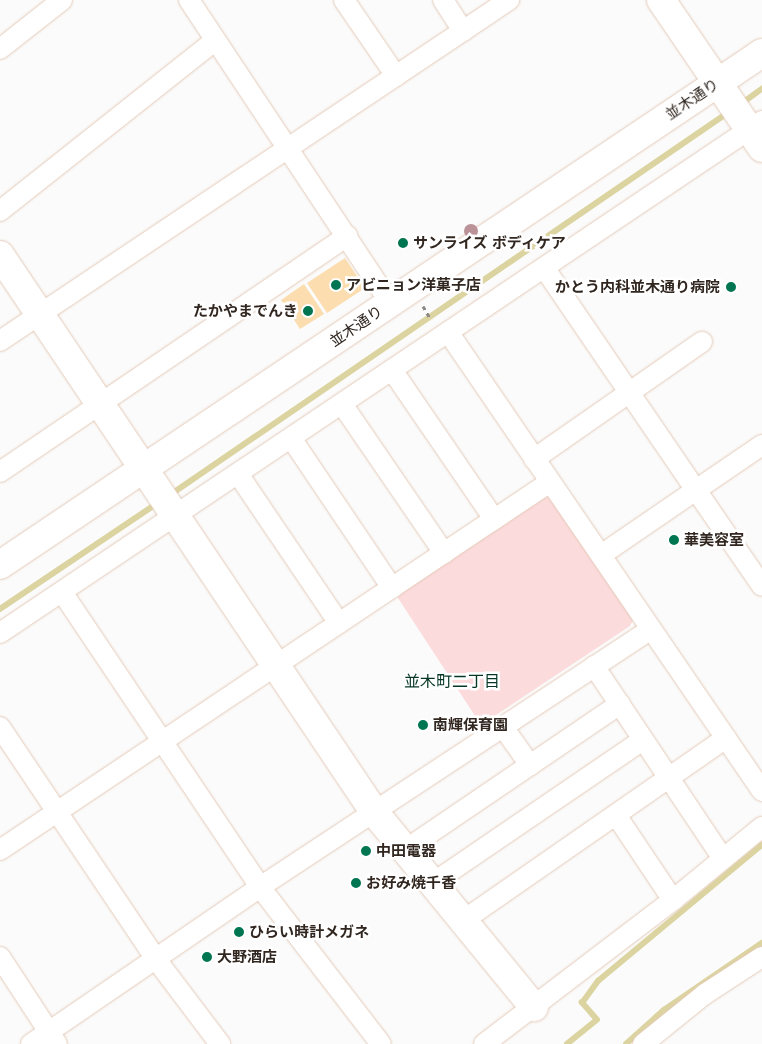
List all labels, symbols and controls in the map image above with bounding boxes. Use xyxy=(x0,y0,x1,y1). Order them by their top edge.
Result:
street label: 並木通り xyxy=(662,75,722,123)
place label: サンライズ ボディケア xyxy=(413,234,567,252)
marker: サンライズ ボディケア xyxy=(397,237,409,249)
place label: アビニョン洋菓子店 xyxy=(346,276,481,294)
place label: かとう内科並木通り病院 xyxy=(555,278,720,296)
marker: アビニョン洋菓子店 xyxy=(330,279,342,291)
marker: かとう内科並木通り病院 xyxy=(724,280,738,294)
place label: たかやまでんき xyxy=(193,302,298,320)
street label: 並木通り xyxy=(326,302,386,350)
marker: たかやまでんき xyxy=(302,305,314,317)
place label: 華美容室 xyxy=(684,531,744,549)
marker: 華美容室 xyxy=(668,534,680,546)
district label: 並木町二丁目 xyxy=(404,672,500,692)
place label: 南輝保育園 xyxy=(433,716,508,734)
marker: 南輝保育園 xyxy=(417,719,429,731)
place label: 中田電器 xyxy=(376,842,436,860)
marker: 中田電器 xyxy=(360,845,372,857)
place label: お好み焼千香 xyxy=(366,874,456,892)
marker: お好み焼千香 xyxy=(350,877,362,889)
place label: ひらい時計メガネ xyxy=(249,923,369,941)
marker: ひらい時計メガネ xyxy=(233,926,245,938)
place label: 大野酒店 xyxy=(217,948,277,966)
marker: 大野酒店 xyxy=(201,951,213,963)

